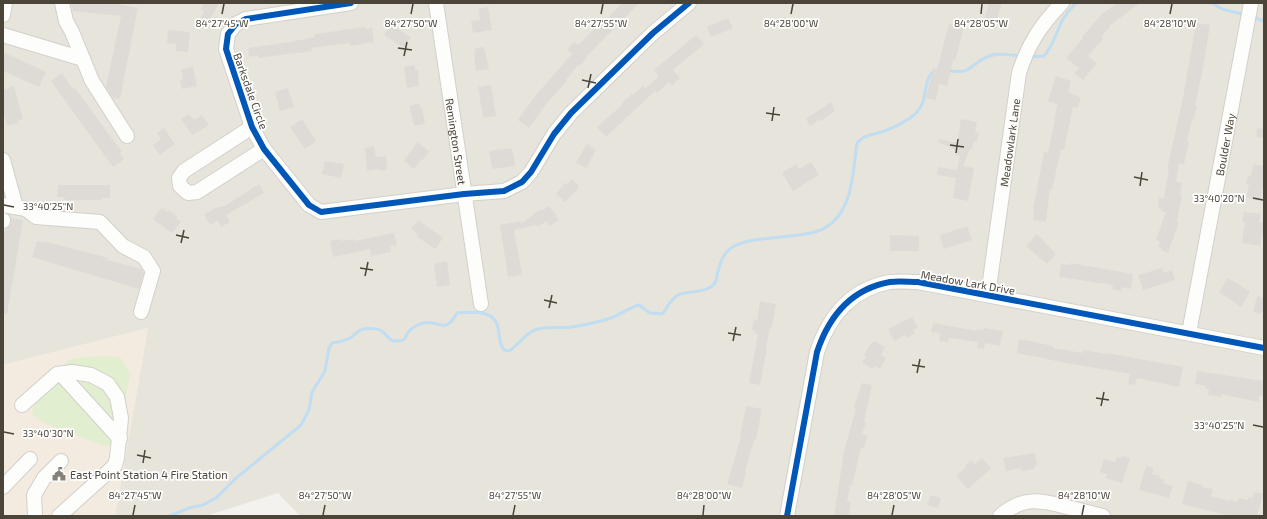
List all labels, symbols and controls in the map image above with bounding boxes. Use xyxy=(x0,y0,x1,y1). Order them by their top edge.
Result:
text: 84°27'45"W xyxy=(196,17,249,29)
text: 84°27'50"W xyxy=(384,17,438,29)
text: 84°27'55"W xyxy=(575,17,628,29)
text: 84°28'00"W xyxy=(764,17,819,29)
text: 84°28'05"W xyxy=(954,17,1009,29)
text: 84°28'10"W xyxy=(1144,17,1197,29)
street label: Barksdale Circle xyxy=(231,51,271,131)
street label: Remington Street xyxy=(444,97,470,186)
street label: Meadowlark Lane xyxy=(997,97,1022,187)
street label: Boulder Way xyxy=(1212,112,1237,177)
text: 33°40'20"N xyxy=(1193,192,1245,204)
text: 33°40'25"N xyxy=(23,200,73,212)
street label: Meadow Lark Drive xyxy=(920,267,1016,297)
text: 33°40'25"N xyxy=(1194,419,1244,431)
text: 33°40'30"N xyxy=(22,427,74,439)
public building icon: East Point Station 4 Fire Station xyxy=(51,466,67,482)
place label: East Point Station 4 Fire Station xyxy=(70,468,228,481)
text: 84°27'45"W xyxy=(109,489,162,501)
text: 84°27'50"W xyxy=(298,489,352,501)
text: 84°27'55"W xyxy=(489,489,542,501)
text: 84°28'00"W xyxy=(677,489,732,501)
text: 84°28'05"W xyxy=(867,489,922,501)
text: 84°28'10"W xyxy=(1058,489,1111,501)

